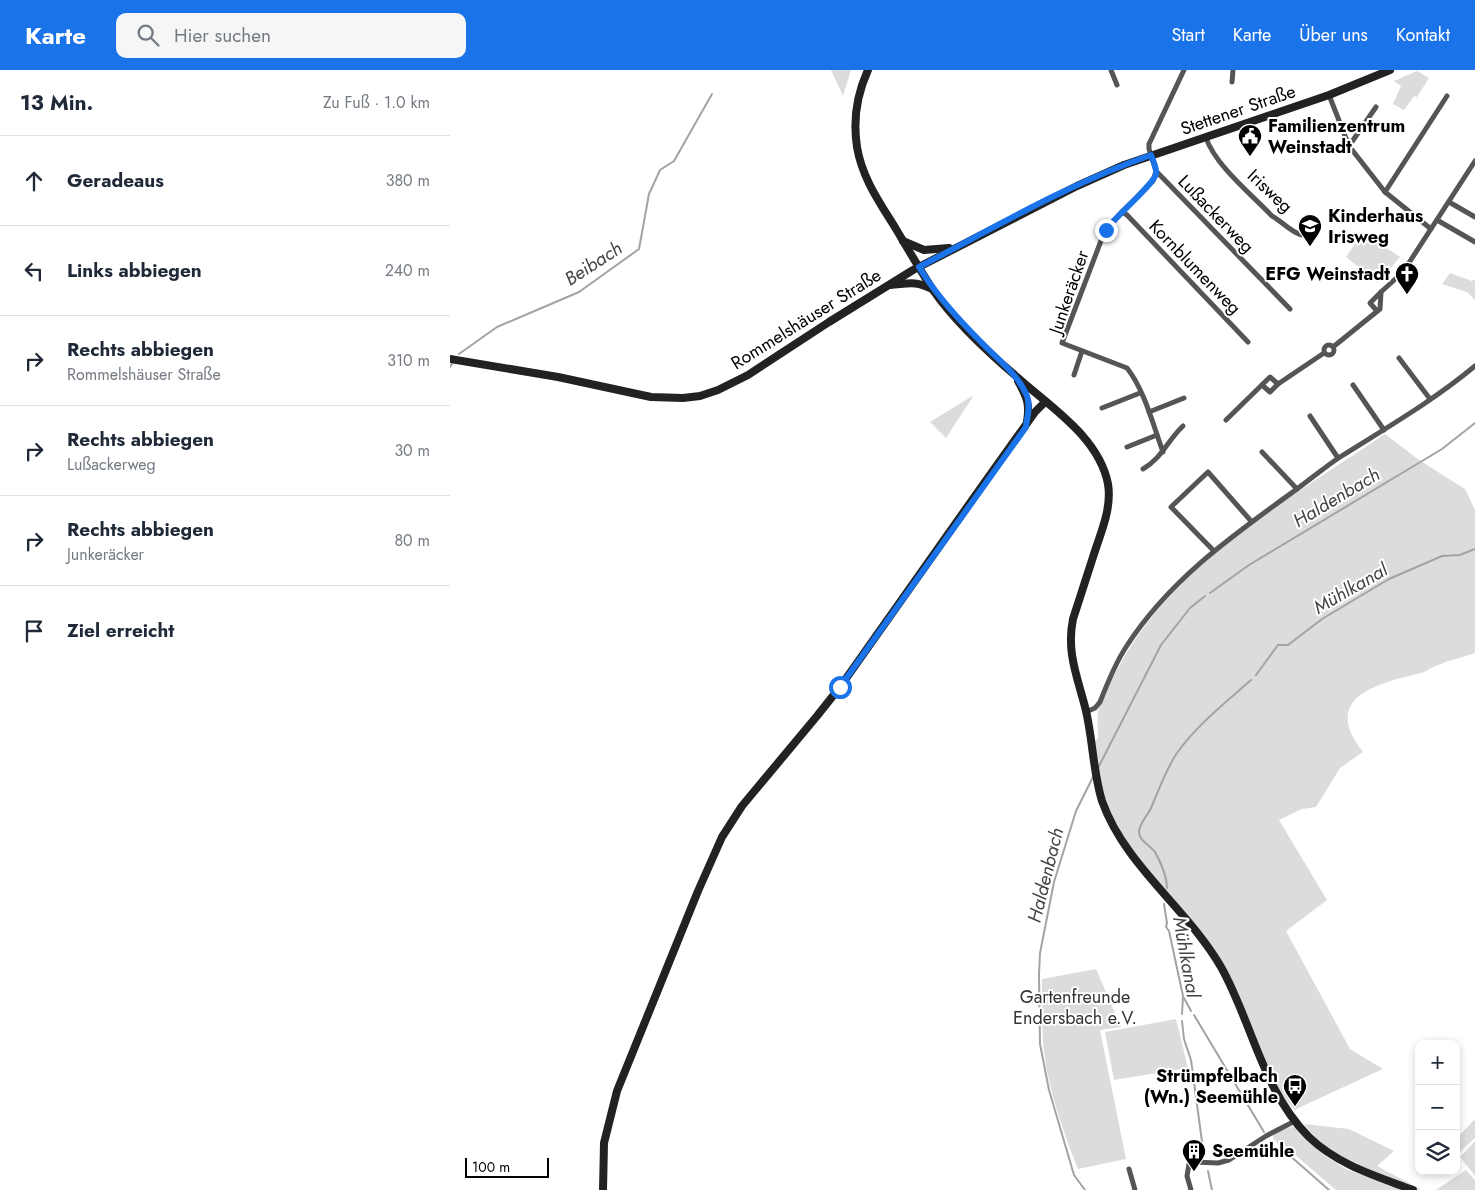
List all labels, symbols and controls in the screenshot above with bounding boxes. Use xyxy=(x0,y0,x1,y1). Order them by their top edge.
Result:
search box xyxy=(116,13,466,58)
text: Karte xyxy=(25,18,86,53)
icon: search xyxy=(134,21,162,49)
text: Hier suchen xyxy=(174,22,271,49)
text: Start xyxy=(1171,22,1205,48)
text: Karte xyxy=(1233,22,1271,48)
text: Über uns xyxy=(1299,22,1368,48)
text: Kontakt xyxy=(1396,22,1450,48)
street label: Stettener Straße xyxy=(1177,78,1299,142)
text: 13 Min. xyxy=(20,88,93,118)
text: Zu Fuß · 1.0 km xyxy=(323,91,430,114)
place label: Familienzentrum Weinstadt xyxy=(1268,113,1405,160)
public building icon: Familienzentrum Weinstadt xyxy=(1237,123,1263,157)
street label: Irisweg xyxy=(1241,163,1299,219)
icon: ahead xyxy=(20,167,48,195)
text: Geradeaus xyxy=(67,167,164,194)
text: 380 m xyxy=(386,169,430,192)
street label: Lußackerweg xyxy=(1172,169,1260,259)
place label: Kinderhaus Irisweg xyxy=(1328,203,1423,250)
school or university icon: Kinderhaus Irisweg xyxy=(1297,213,1323,247)
street label: Kornblumenweg xyxy=(1143,214,1247,320)
route end xyxy=(1095,219,1118,242)
water label: Beibach xyxy=(559,235,628,292)
street label: Junkeräcker xyxy=(1042,246,1096,339)
icon: left xyxy=(20,257,48,285)
text: Links abbiegen xyxy=(67,257,202,284)
text: 240 m xyxy=(385,259,430,282)
place label: EFG Weinstadt xyxy=(1265,261,1390,287)
church icon: EFG Weinstadt xyxy=(1394,261,1420,295)
street label: Rommelshäuser Straße xyxy=(726,262,886,376)
text: Rechts abbiegen xyxy=(67,336,214,363)
icon: right xyxy=(20,347,48,375)
text: 310 m xyxy=(387,349,430,372)
text: Rommelshäuser Straße xyxy=(67,363,221,386)
text: Rechts abbiegen xyxy=(67,426,214,453)
icon: right xyxy=(20,437,48,465)
text: 30 m xyxy=(394,439,430,462)
text: Lußackerweg xyxy=(67,453,156,476)
water label: Haldenbach xyxy=(1288,461,1385,534)
text: Rechts abbiegen xyxy=(67,516,214,543)
icon: right xyxy=(20,527,48,555)
text: 80 m xyxy=(394,529,430,552)
text: Junkeräcker xyxy=(67,543,144,566)
water label: Mühlkanal xyxy=(1308,556,1393,621)
icon: arrive xyxy=(20,617,48,645)
text: Ziel erreicht xyxy=(67,617,174,644)
route start xyxy=(829,676,852,699)
water label: Haldenbach xyxy=(1021,825,1070,925)
water label: Mühlkanal xyxy=(1166,915,1207,1000)
park label: Gartenfreunde Endersbach e.V. xyxy=(1013,984,1137,1031)
map controls xyxy=(1415,1040,1460,1175)
button: + xyxy=(1415,1040,1460,1085)
place label: Strümpfelbach (Wn.) Seemühle xyxy=(1144,1063,1278,1110)
bus stop icon: Strümpfelbach (Wn.) Seemühle xyxy=(1282,1073,1308,1107)
button: − xyxy=(1415,1085,1460,1130)
button: layers xyxy=(1415,1130,1460,1175)
building icon: Seemühle xyxy=(1181,1138,1207,1172)
place label: Seemühle xyxy=(1212,1138,1294,1164)
scale bar xyxy=(465,1155,549,1178)
text: 100 m xyxy=(472,1157,510,1177)

